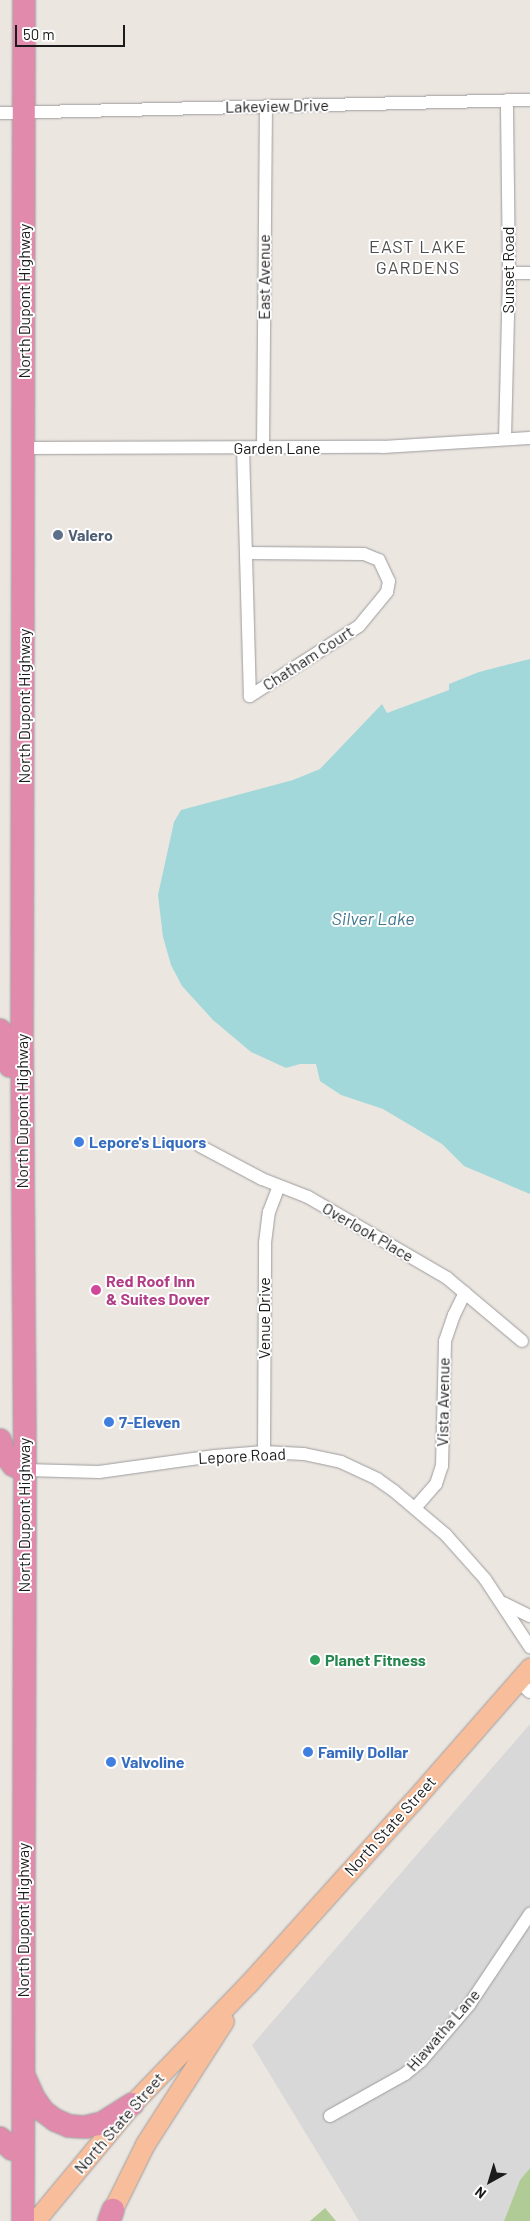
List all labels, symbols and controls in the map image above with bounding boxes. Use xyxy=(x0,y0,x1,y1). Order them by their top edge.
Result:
scale bar xyxy=(18,15,128,47)
text: 50 m xyxy=(23,25,55,43)
street label: Lakeview Drive xyxy=(225,95,329,117)
street label: North Dupont Highway xyxy=(14,224,34,378)
street label: Sunset Road xyxy=(498,226,518,314)
street label: East Avenue xyxy=(254,234,274,320)
district label: EAST LAKE GARDENS xyxy=(368,236,468,278)
street label: Garden Lane xyxy=(233,438,321,458)
place label: Valero xyxy=(68,525,113,545)
marker: Valero xyxy=(52,529,64,541)
street label: Chatham Court xyxy=(259,622,357,694)
street label: North Dupont Highway xyxy=(14,629,34,783)
water label: Silver Lake xyxy=(332,907,414,929)
street label: North Dupont Highway xyxy=(12,1034,32,1188)
place label: Lepore's Liquors xyxy=(89,1132,206,1152)
marker: Lepore's Liquors xyxy=(73,1136,85,1148)
street label: Overlook Place xyxy=(319,1198,417,1266)
place label: Red Roof Inn & Suites Dover xyxy=(106,1271,210,1309)
street label: Venue Drive xyxy=(254,1277,274,1359)
marker: Red Roof Inn & Suites Dover xyxy=(90,1284,102,1296)
street label: Vista Avenue xyxy=(433,1357,453,1447)
place label: 7-Eleven xyxy=(119,1412,180,1432)
marker: 7-Eleven xyxy=(103,1416,115,1428)
street label: North Dupont Highway xyxy=(14,1438,34,1592)
street label: Lepore Road xyxy=(198,1444,286,1468)
place label: Planet Fitness xyxy=(325,1650,426,1670)
marker: Planet Fitness xyxy=(309,1654,321,1666)
place label: Family Dollar xyxy=(318,1742,408,1762)
marker: Family Dollar xyxy=(302,1746,314,1758)
place label: Valvoline xyxy=(121,1752,184,1772)
marker: Valvoline xyxy=(105,1756,117,1768)
street label: North State Street xyxy=(340,1772,440,1880)
street label: North Dupont Highway xyxy=(13,1843,33,1997)
street label: Hiawatha Lane xyxy=(402,1985,484,2075)
street label: North State Street xyxy=(70,2069,168,2177)
north arrow xyxy=(465,2156,515,2206)
text: N xyxy=(471,2184,489,2203)

